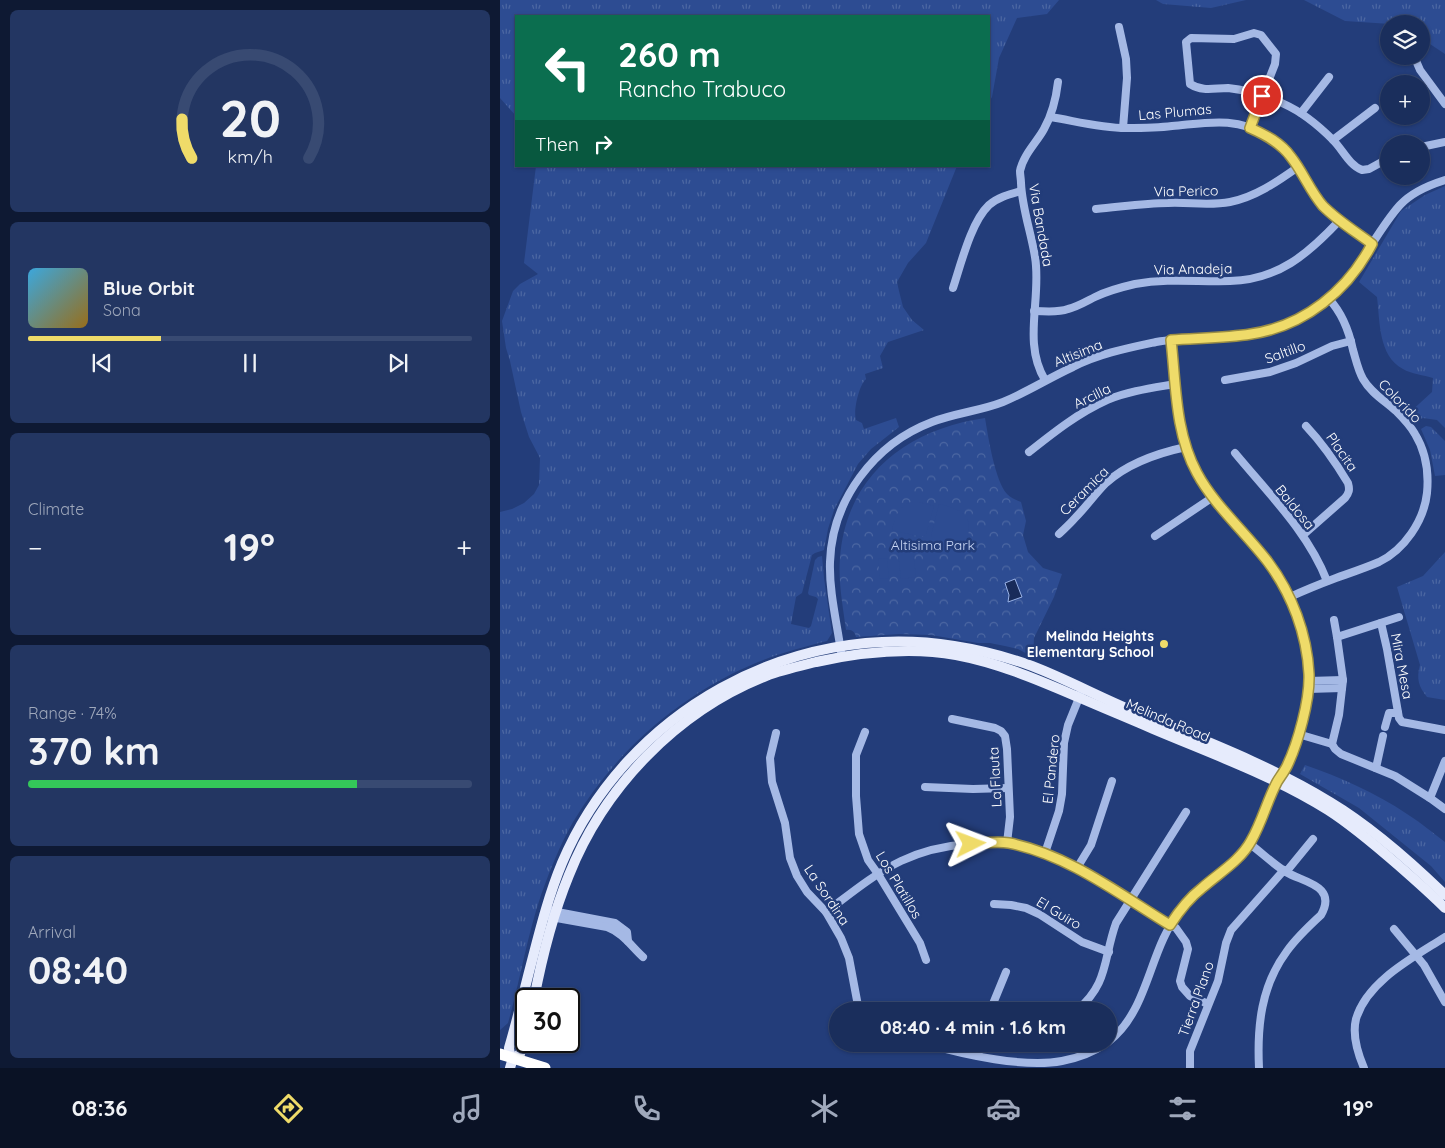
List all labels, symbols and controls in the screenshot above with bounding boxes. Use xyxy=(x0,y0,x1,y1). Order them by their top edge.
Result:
map controls xyxy=(1380,15,1430,185)
button: layers xyxy=(1380,15,1430,65)
text: 260 m xyxy=(618,32,721,76)
icon: left xyxy=(535,35,600,100)
text: Rancho Trabuco xyxy=(618,75,786,103)
pin xyxy=(1241,75,1283,117)
button: + xyxy=(1380,75,1430,125)
icon: arrive xyxy=(1248,82,1276,110)
text: 20 xyxy=(219,85,281,150)
street label: Las Plumas xyxy=(1138,100,1212,124)
icon: right xyxy=(589,130,617,158)
text: Then xyxy=(535,132,579,156)
button: − xyxy=(1380,135,1430,185)
text: km/h xyxy=(227,145,273,167)
street label: Via Perico xyxy=(1153,181,1219,201)
street label: Via Bandada xyxy=(1025,182,1057,268)
street label: Via Anadeja xyxy=(1153,259,1233,279)
text: Blue Orbit xyxy=(103,276,195,300)
text: Sona xyxy=(103,300,141,320)
street label: Altisima xyxy=(1051,335,1105,371)
street label: Saltillo xyxy=(1262,336,1308,368)
icon: previous xyxy=(88,349,116,377)
icon: pause xyxy=(236,349,264,377)
icon: next xyxy=(384,349,412,377)
street label: Colorido xyxy=(1375,375,1425,427)
street label: Arcilla xyxy=(1070,379,1114,413)
street label: Placita xyxy=(1322,429,1362,475)
street label: Ceramica xyxy=(1056,463,1112,519)
street label: Baldosa xyxy=(1271,481,1319,533)
text: Climate xyxy=(28,499,84,519)
text: 19° xyxy=(224,523,275,571)
text: − xyxy=(28,530,43,565)
text: + xyxy=(456,530,472,565)
park label: Altisima Park xyxy=(891,536,975,554)
place label: Melinda Heights Elementary School xyxy=(1027,627,1154,661)
street label: Mira Mesa xyxy=(1387,632,1417,700)
marker: Melinda Heights Elementary School xyxy=(1158,638,1170,650)
street label: Melinda Road xyxy=(1123,694,1213,746)
text: Range · 74% xyxy=(28,703,117,723)
text: 370 km xyxy=(28,727,160,775)
street label: El Pandero xyxy=(1038,733,1064,805)
street label: La Flauta xyxy=(984,746,1006,808)
position arrow xyxy=(944,817,996,869)
street label: Los Platillos xyxy=(872,848,926,922)
street label: La Sordina xyxy=(800,861,854,929)
street label: El Guiro xyxy=(1033,893,1085,933)
text: Arrival xyxy=(28,922,76,942)
text: 08:40 xyxy=(28,946,128,994)
street label: Tierra Plano xyxy=(1174,959,1218,1039)
speed limit sign: 30 xyxy=(515,988,580,1053)
text: 08:40 · 4 min · 1.6 km xyxy=(880,1015,1066,1039)
icon: directions xyxy=(271,1091,306,1126)
icon: music xyxy=(450,1091,485,1126)
icon: phone xyxy=(629,1091,664,1126)
icon: climate xyxy=(807,1091,842,1126)
icon: car xyxy=(986,1091,1021,1126)
icon: filters xyxy=(1165,1091,1200,1126)
text: 08:36 xyxy=(72,1094,127,1122)
text: 19° xyxy=(1343,1094,1373,1122)

